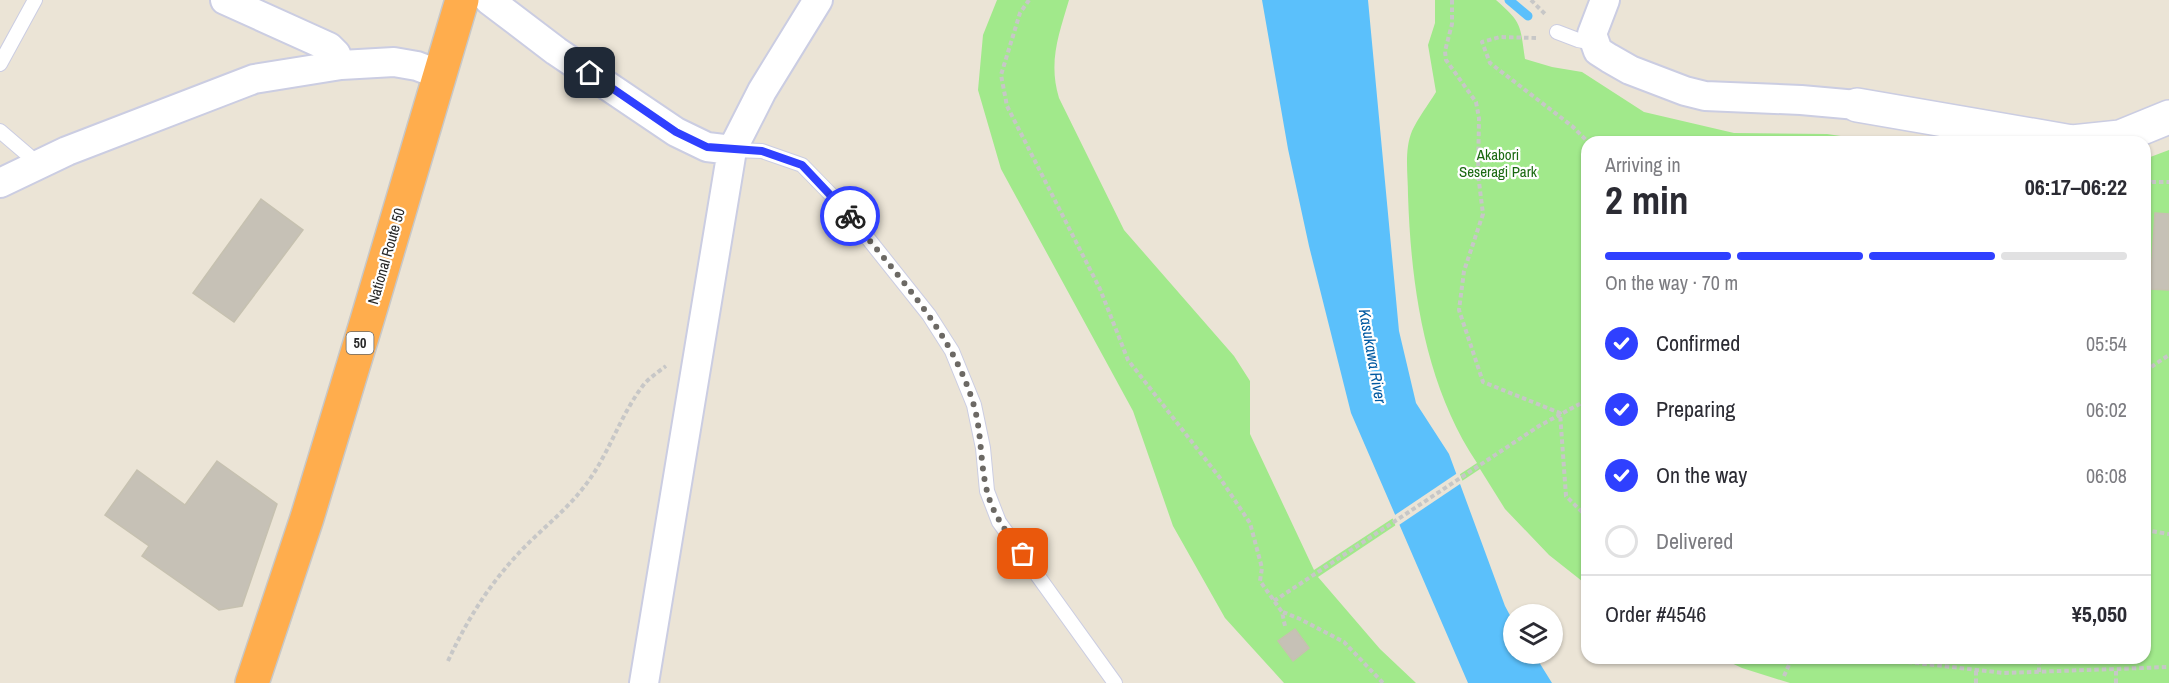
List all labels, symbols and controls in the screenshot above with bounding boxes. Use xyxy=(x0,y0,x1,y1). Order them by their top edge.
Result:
pin xyxy=(564,47,615,98)
icon: home xyxy=(573,56,606,89)
park label: Akabori Seseragi Park xyxy=(1459,144,1538,182)
text: Arriving in xyxy=(1605,151,1681,178)
text: 06:17–06:22 xyxy=(2025,172,2127,202)
text: 2 min xyxy=(1605,174,1689,226)
courier xyxy=(820,186,880,246)
icon: bike xyxy=(834,200,867,233)
street label: National Route 50 xyxy=(362,205,410,307)
text: On the way · 70 m xyxy=(1605,269,1738,296)
water label: Kasukawa River xyxy=(1354,307,1392,406)
icon: check xyxy=(1605,327,1638,360)
text: Confirmed xyxy=(1656,328,1740,358)
text: 05:54 xyxy=(2086,330,2127,357)
road number: 50 xyxy=(346,332,374,354)
icon: check xyxy=(1605,393,1638,426)
text: Preparing xyxy=(1656,394,1735,424)
text: 06:02 xyxy=(2086,396,2127,423)
icon: check xyxy=(1605,459,1638,492)
text: On the way xyxy=(1656,460,1747,490)
text: 06:08 xyxy=(2086,462,2127,489)
text: Delivered xyxy=(1656,526,1733,556)
pin xyxy=(997,528,1048,579)
icon: bag xyxy=(1006,537,1039,570)
text: Order #4546 xyxy=(1605,599,1706,629)
text: ¥5,050 xyxy=(2072,599,2127,629)
map controls xyxy=(1503,604,1563,664)
button: layers xyxy=(1503,604,1563,664)

